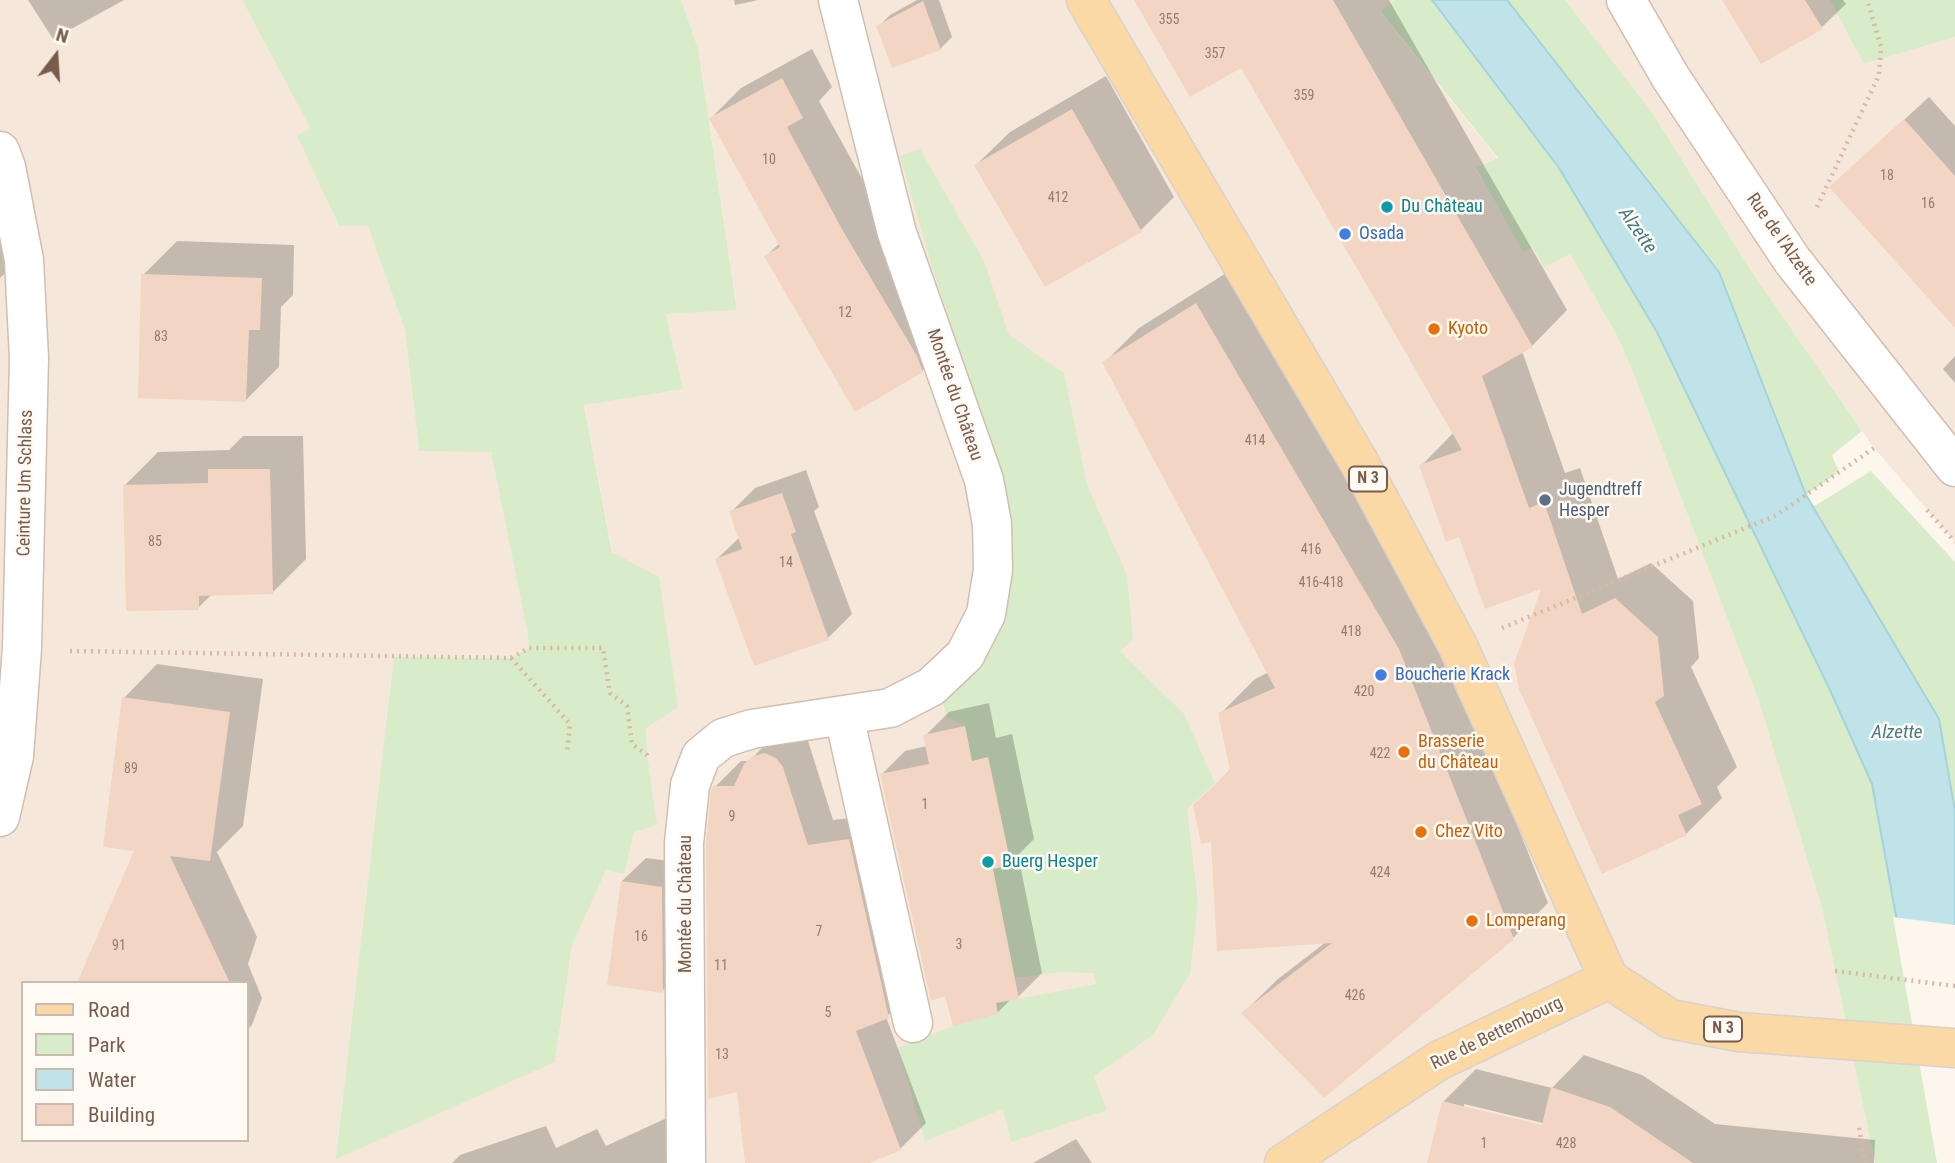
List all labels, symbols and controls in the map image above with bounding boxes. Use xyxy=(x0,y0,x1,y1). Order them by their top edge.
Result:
house number: 355 xyxy=(1159,12,1179,28)
north arrow xyxy=(21,21,91,91)
text: N xyxy=(53,23,71,48)
house number: 357 xyxy=(1205,46,1225,62)
house number: 359 xyxy=(1294,88,1314,104)
house number: 10 xyxy=(762,152,776,168)
house number: 18 xyxy=(1880,168,1894,184)
street label: Rue de l'Alzette xyxy=(1741,189,1821,291)
house number: 412 xyxy=(1048,190,1068,206)
place label: Du Château xyxy=(1401,196,1483,218)
house number: 16 xyxy=(1921,196,1935,212)
marker: Du Château xyxy=(1379,199,1395,215)
water label: Alzette xyxy=(1613,204,1661,258)
place label: Osada xyxy=(1359,223,1404,245)
marker: Osada xyxy=(1337,226,1353,242)
house number: 12 xyxy=(838,305,852,321)
place label: Kyoto xyxy=(1448,318,1488,340)
marker: Kyoto xyxy=(1426,321,1442,337)
street label: Montée du Château xyxy=(921,326,987,464)
house number: 83 xyxy=(154,329,168,345)
street label: Ceinture Um Schlass xyxy=(14,409,38,557)
house number: 414 xyxy=(1245,433,1265,449)
road number: N 3 xyxy=(1349,466,1387,492)
place label: Jugendtreff Hesper xyxy=(1559,479,1642,522)
marker: Jugendtreff Hesper xyxy=(1537,492,1553,508)
house number: 85 xyxy=(148,534,162,550)
house number: 416 xyxy=(1301,542,1321,558)
house number: 14 xyxy=(779,555,793,571)
house number: 416-418 xyxy=(1299,575,1343,591)
house number: 418 xyxy=(1341,624,1361,640)
place label: Boucherie Krack xyxy=(1395,664,1510,686)
marker: Boucherie Krack xyxy=(1373,667,1389,683)
house number: 420 xyxy=(1354,684,1374,700)
water label: Alzette xyxy=(1872,722,1922,744)
place label: Brasserie du Château xyxy=(1418,731,1498,774)
marker: Brasserie du Château xyxy=(1396,744,1412,760)
house number: 422 xyxy=(1370,746,1390,762)
house number: 89 xyxy=(124,761,138,777)
house number: 1 xyxy=(922,797,928,813)
house number: 9 xyxy=(729,809,735,825)
place label: Chez Vito xyxy=(1435,821,1503,843)
marker: Chez Vito xyxy=(1413,824,1429,840)
street label: Montée du Château xyxy=(675,835,697,973)
place label: Buerg Hesper xyxy=(1002,851,1098,873)
marker: Buerg Hesper xyxy=(980,854,996,870)
house number: 424 xyxy=(1370,865,1390,881)
place label: Lomperang xyxy=(1486,910,1566,932)
marker: Lomperang xyxy=(1464,913,1480,929)
house number: 7 xyxy=(816,924,822,940)
house number: 16 xyxy=(634,929,648,945)
house number: 3 xyxy=(956,937,962,953)
house number: 91 xyxy=(112,938,126,954)
house number: 11 xyxy=(714,958,728,974)
legend xyxy=(21,981,248,1142)
house number: 426 xyxy=(1345,988,1365,1004)
street label: Rue de Bettembourg xyxy=(1428,993,1566,1075)
text: Road xyxy=(88,998,130,1022)
house number: 5 xyxy=(825,1005,831,1021)
road number: N 3 xyxy=(1704,1016,1742,1042)
text: Park xyxy=(88,1033,125,1057)
house number: 13 xyxy=(715,1047,729,1063)
text: Water xyxy=(88,1068,136,1092)
text: Building xyxy=(88,1103,155,1127)
house number: 1 xyxy=(1481,1136,1487,1152)
house number: 428 xyxy=(1556,1136,1576,1152)

